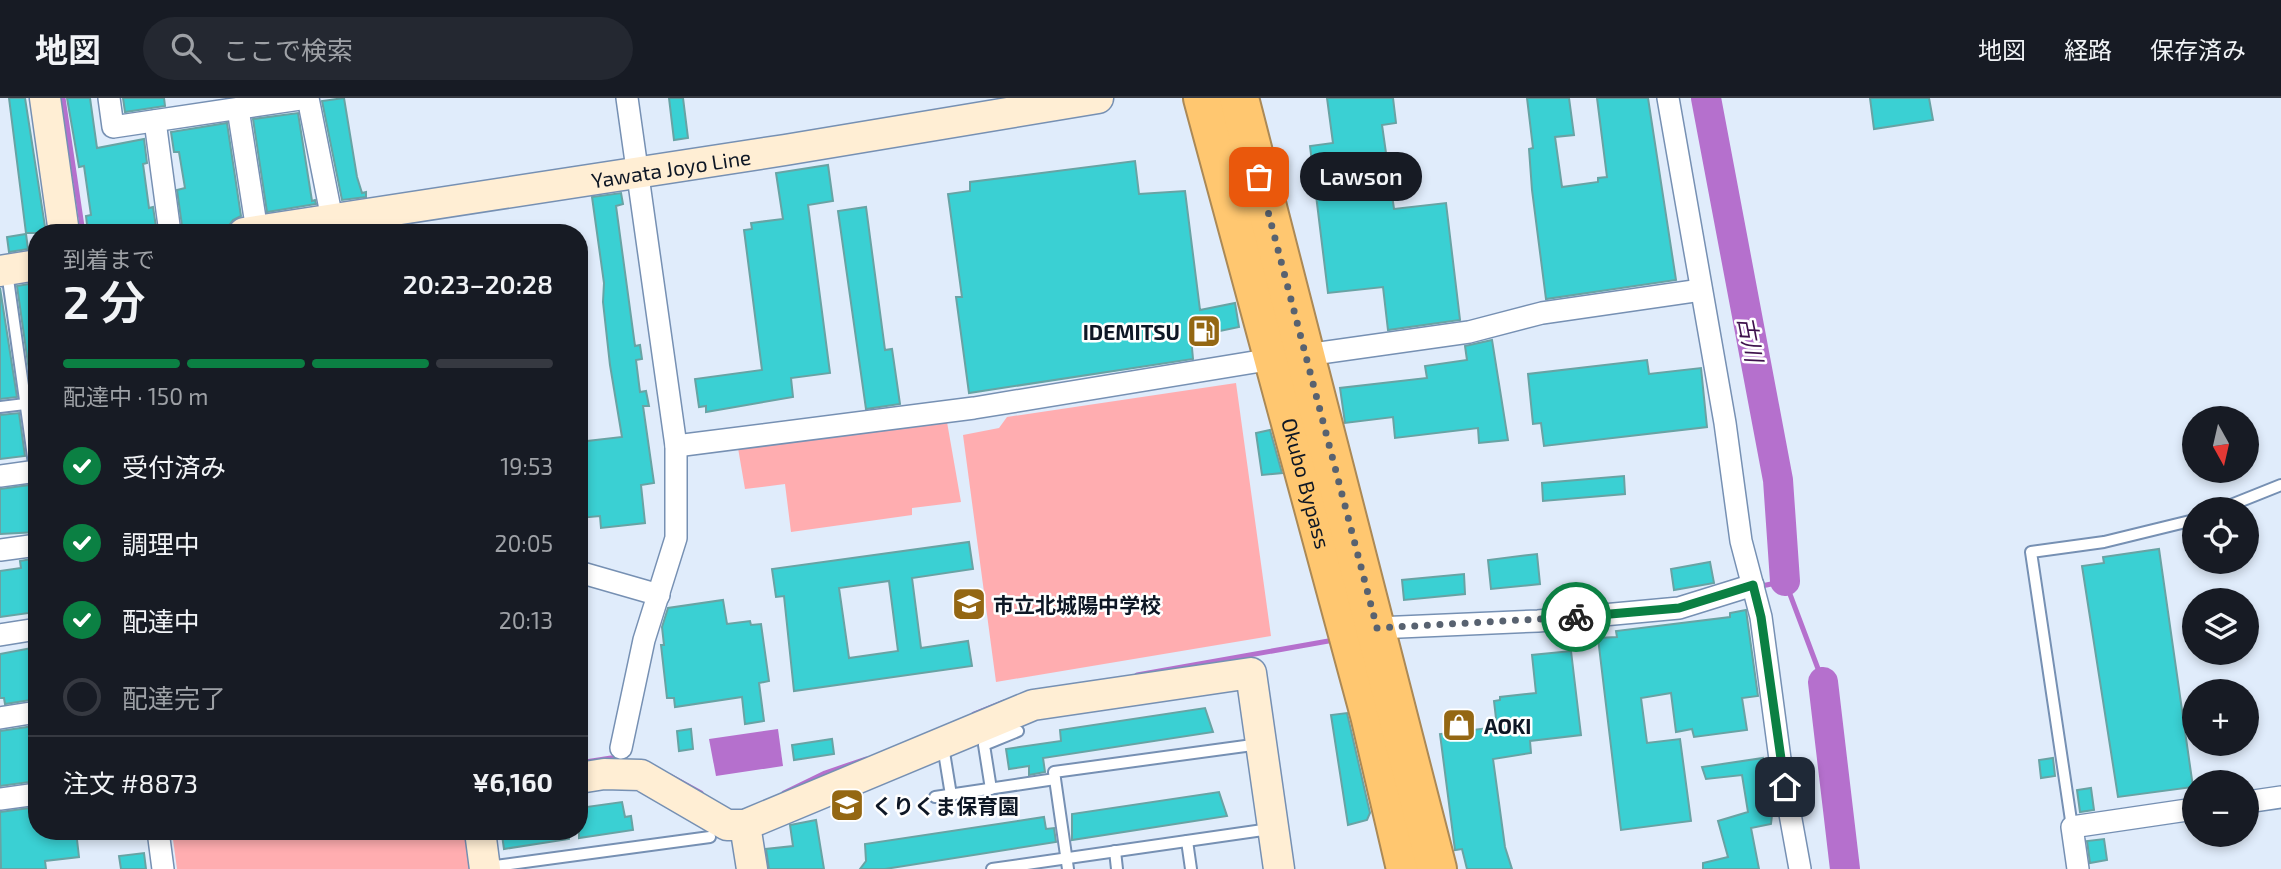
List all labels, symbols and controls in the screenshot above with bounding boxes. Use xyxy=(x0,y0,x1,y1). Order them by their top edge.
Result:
search box xyxy=(143,17,633,80)
text: 地図 xyxy=(35,29,101,69)
icon: search xyxy=(167,29,205,67)
text: ここで検索 xyxy=(223,34,353,65)
text: 地図 xyxy=(1978,35,2026,64)
text: 経路 xyxy=(2064,35,2112,64)
text: 保存済み xyxy=(2150,35,2246,64)
street label: Yawata Joyo Line xyxy=(590,143,752,192)
pin xyxy=(1229,147,1289,207)
callout: Lawson xyxy=(1301,153,1424,202)
icon: bag xyxy=(1240,158,1278,196)
text: Lawson xyxy=(1319,162,1403,190)
text: 到着まで xyxy=(63,245,155,273)
text: 20:23–20:28 xyxy=(403,268,553,299)
text: 2 分 xyxy=(63,273,145,328)
fuel station icon: IDEMITSU xyxy=(1185,312,1223,350)
water label: 古川 xyxy=(1733,314,1770,367)
place label: IDEMITSU xyxy=(1083,319,1180,344)
text: 配達中 · 150 m xyxy=(63,382,208,410)
north arrow xyxy=(2182,406,2259,483)
map controls xyxy=(2182,406,2259,847)
street label: Okubo Bypass xyxy=(1278,415,1337,551)
icon: check xyxy=(63,447,101,485)
text: 受付済み xyxy=(122,451,226,482)
text: 19:53 xyxy=(500,452,553,480)
button: locate xyxy=(2182,497,2259,574)
icon: check xyxy=(63,524,101,562)
text: 調理中 xyxy=(122,528,200,559)
text: 20:05 xyxy=(495,529,553,557)
courier xyxy=(1541,582,1611,652)
school or university icon: 市立北城陽中学校 xyxy=(950,585,988,623)
button: layers xyxy=(2182,588,2259,665)
place label: 市立北城陽中学校 xyxy=(993,592,1161,617)
icon: bike xyxy=(1557,598,1595,636)
icon: check xyxy=(63,601,101,639)
text: 配達中 xyxy=(122,605,200,636)
text: 20:13 xyxy=(499,606,553,634)
button: + xyxy=(2182,679,2259,756)
text: 配達完了 xyxy=(122,682,226,713)
shop icon: AOKI xyxy=(1440,706,1478,744)
place label: AOKI xyxy=(1484,713,1531,738)
pin xyxy=(1755,757,1815,817)
text: ¥6,160 xyxy=(472,766,553,797)
text: 注文 #8873 xyxy=(63,767,198,798)
icon: home xyxy=(1766,768,1804,806)
button: − xyxy=(2182,770,2259,847)
school or university icon: くりくま保育園 xyxy=(828,786,866,824)
place label: くりくま保育園 xyxy=(872,793,1019,818)

